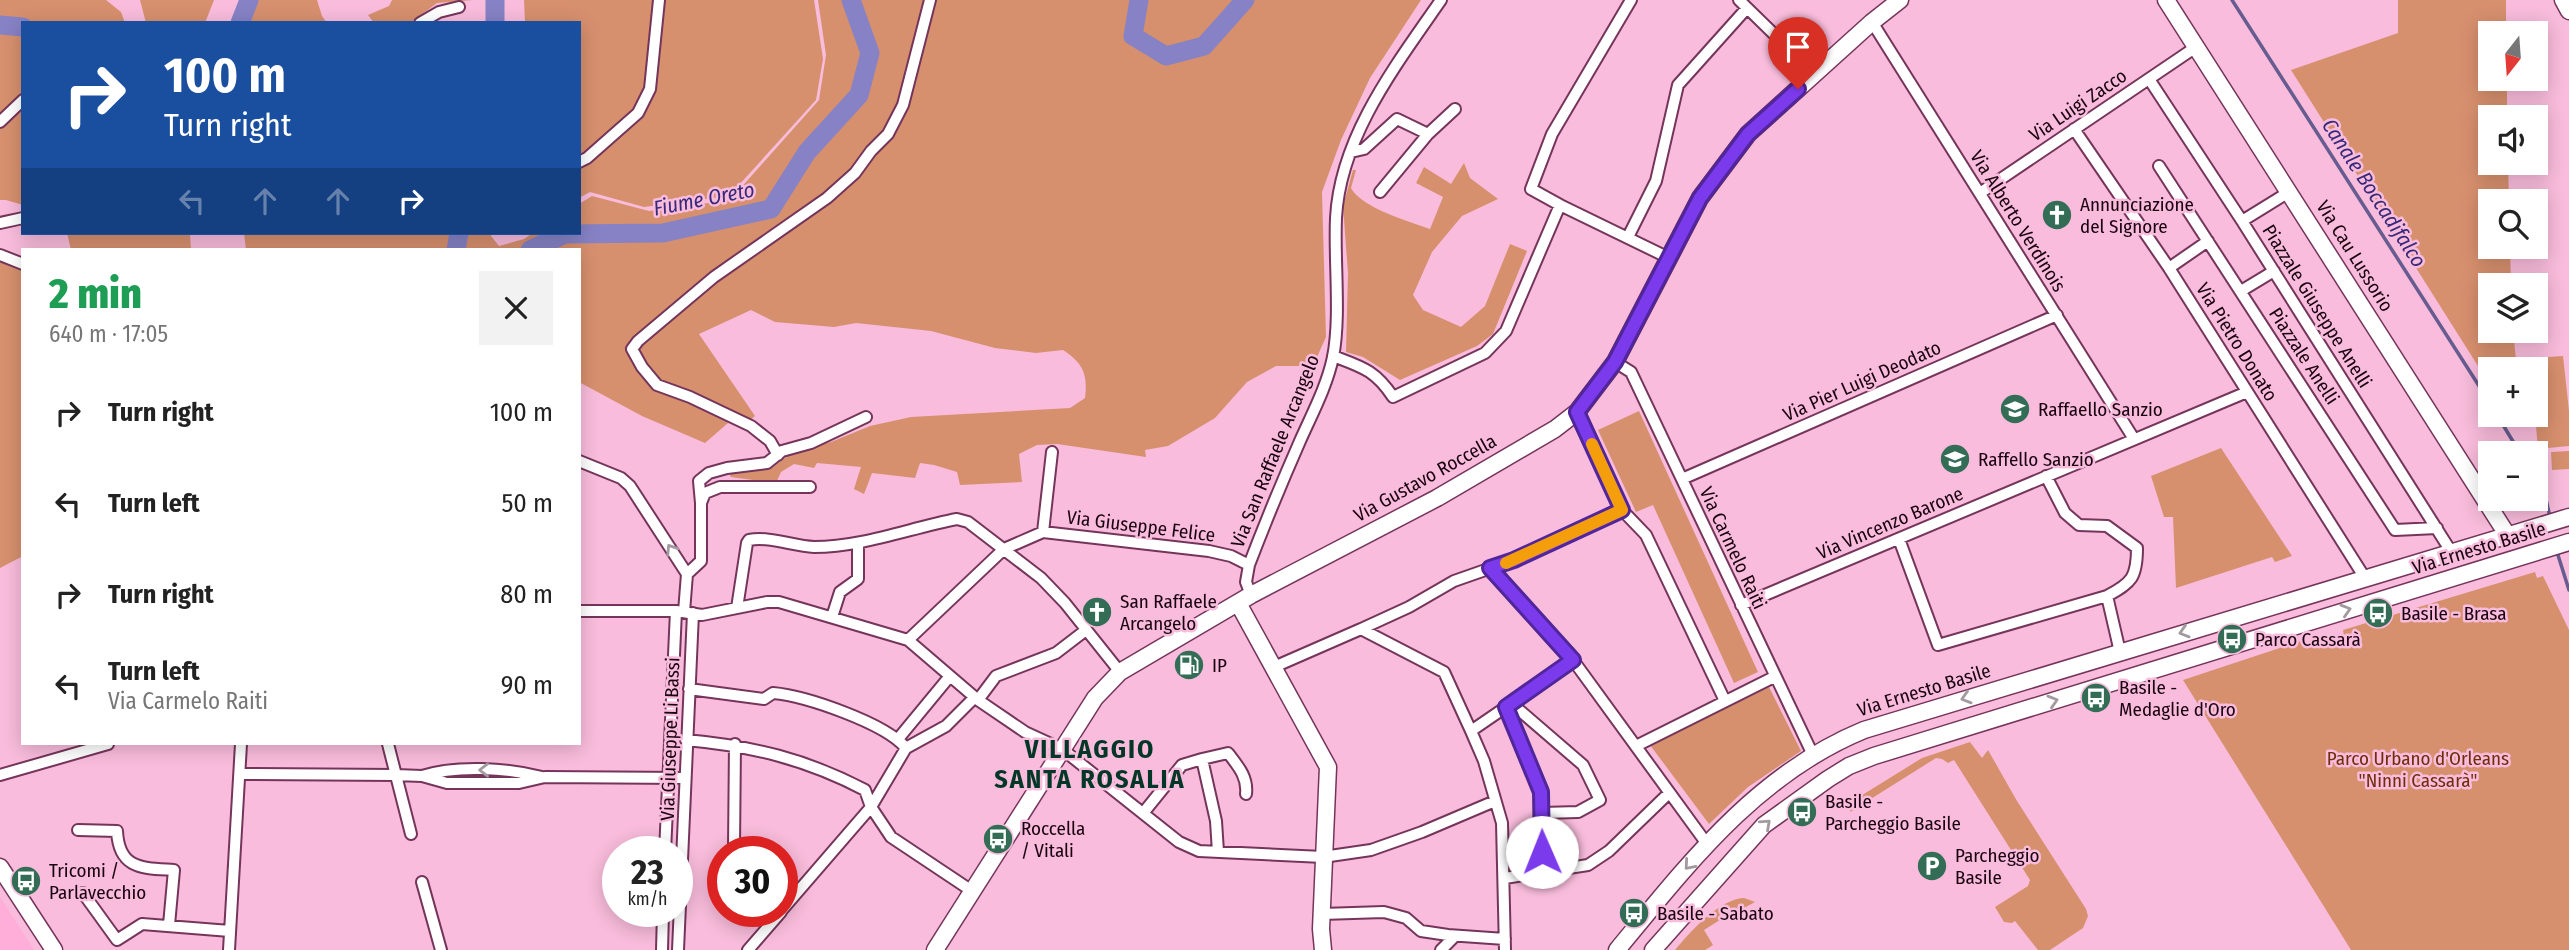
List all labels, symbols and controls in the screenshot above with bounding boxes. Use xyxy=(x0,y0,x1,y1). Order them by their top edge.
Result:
pin xyxy=(1768,17,1828,89)
north arrow xyxy=(2478,21,2548,91)
map controls xyxy=(2478,21,2548,511)
icon: arrive xyxy=(1779,28,1817,66)
text: 100 m xyxy=(164,46,286,105)
icon: right xyxy=(49,49,140,140)
street label: Via Luigi Zacco xyxy=(2025,64,2131,146)
button: sound xyxy=(2478,105,2548,175)
text: Turn right xyxy=(164,106,291,144)
water label: Canale Boccadifalco xyxy=(2316,114,2432,272)
street label: Via Alberto Verdinois xyxy=(1965,146,2071,296)
water label: Fiume Oreto xyxy=(651,176,757,222)
icon: left xyxy=(173,182,211,220)
icon: ahead xyxy=(246,182,284,220)
icon: ahead xyxy=(319,182,357,220)
icon: right xyxy=(392,182,430,220)
button: search xyxy=(2478,189,2548,259)
place label: Annunciazione del Signore xyxy=(2080,193,2194,238)
street label: Via Cau Lussorio xyxy=(2312,196,2398,316)
church icon: Annunciazione del Signore xyxy=(2040,198,2074,232)
street label: Piazzale Giuseppe Anelli xyxy=(2257,220,2377,392)
text: 2 min xyxy=(49,269,142,319)
button: close xyxy=(479,271,553,345)
button: layers xyxy=(2478,273,2548,343)
street label: Via Pietro Donato xyxy=(2191,278,2283,406)
street label: Piazzale Anelli xyxy=(2264,303,2344,409)
text: 640 m · 17:05 xyxy=(49,320,168,348)
street label: Via Pier Luigi Deodato xyxy=(1780,336,1944,426)
street label: Via San Raffaele Arcangelo xyxy=(1226,351,1324,551)
button: + xyxy=(2478,357,2548,427)
school or university icon: Raffaello Sanzio xyxy=(1998,392,2032,426)
icon: right xyxy=(49,394,87,432)
text: Turn right xyxy=(108,397,214,428)
text: 100 m xyxy=(490,397,553,428)
place label: Raffaello Sanzio xyxy=(2038,398,2163,421)
street label: Via Gustavo Roccella xyxy=(1350,429,1500,527)
button: − xyxy=(2478,441,2548,511)
school or university icon: Raffello Sanzio xyxy=(1938,442,1972,476)
place label: Raffello Sanzio xyxy=(1978,448,2094,471)
street label: Via Vincenzo Barone xyxy=(1813,482,1967,564)
street label: Via Carmelo Raiti xyxy=(1695,483,1771,613)
icon: left xyxy=(49,485,87,523)
text: Turn left xyxy=(108,488,200,519)
text: 50 m xyxy=(501,488,553,519)
street label: Via Giuseppe Felice xyxy=(1065,505,1217,547)
street label: Via Ernesto Basile xyxy=(2410,517,2548,579)
one-way arrow xyxy=(666,543,679,556)
icon: right xyxy=(49,576,87,614)
text: Turn right xyxy=(108,579,214,610)
text: 80 m xyxy=(500,579,553,610)
place label: San Raffaele Arcangelo xyxy=(1120,590,1217,635)
church icon: San Raffaele Arcangelo xyxy=(1080,595,1114,629)
bus stop icon: Basile - Brasa xyxy=(2361,596,2395,630)
place label: Basile - Brasa xyxy=(2401,602,2507,625)
one-way arrow xyxy=(2339,604,2351,619)
bus stop icon: Parco Cassarà xyxy=(2215,622,2249,656)
one-way arrow xyxy=(2178,624,2190,639)
place label: Parco Cassarà xyxy=(2255,628,2361,651)
fuel station icon: IP xyxy=(1172,648,1206,682)
place label: IP xyxy=(1212,654,1227,677)
text: Turn left xyxy=(108,656,200,687)
street label: Via Giuseppe Li Bassi xyxy=(656,657,684,821)
street label: Via Ernesto Basile xyxy=(1855,659,1993,721)
icon: left xyxy=(49,667,87,705)
text: 90 m xyxy=(501,670,553,701)
place label: Basile - Medaglie d'Oro xyxy=(2119,676,2236,721)
bus stop icon: Basile - Medaglie d'Oro xyxy=(2079,681,2113,715)
text: Via Carmelo Raiti xyxy=(108,687,268,715)
one-way arrow xyxy=(1960,690,1972,705)
one-way arrow xyxy=(2047,694,2059,709)
district label: VILLAGGIO SANTA ROSALIA xyxy=(994,734,1186,795)
park label: Parco Urbano d'Orleans "Ninni Cassarà" xyxy=(2327,747,2509,792)
one-way arrow xyxy=(478,763,489,778)
place label: Basile - Parcheggio Basile xyxy=(1825,790,1961,835)
bus stop icon: Basile - Parcheggio Basile xyxy=(1785,795,1819,829)
position arrow xyxy=(1505,815,1579,889)
place label: Roccella / Vitali xyxy=(1021,817,1085,862)
one-way arrow xyxy=(1758,820,1771,832)
bus stop icon: Roccella / Vitali xyxy=(981,822,1015,856)
speed limit sign: 30 xyxy=(707,836,798,927)
place label: Parcheggio Basile xyxy=(1955,844,2040,889)
parking icon: Parcheggio Basile xyxy=(1915,849,1949,883)
text: 23 xyxy=(631,851,664,893)
one-way arrow xyxy=(1685,857,1697,870)
place label: Tricomi / Parlavecchio xyxy=(49,859,146,904)
bus stop icon: Tricomi / Parlavecchio xyxy=(9,864,43,898)
text: km/h xyxy=(627,888,668,910)
bus stop icon: Basile - Sabato xyxy=(1617,896,1651,930)
place label: Basile - Sabato xyxy=(1657,902,1774,925)

